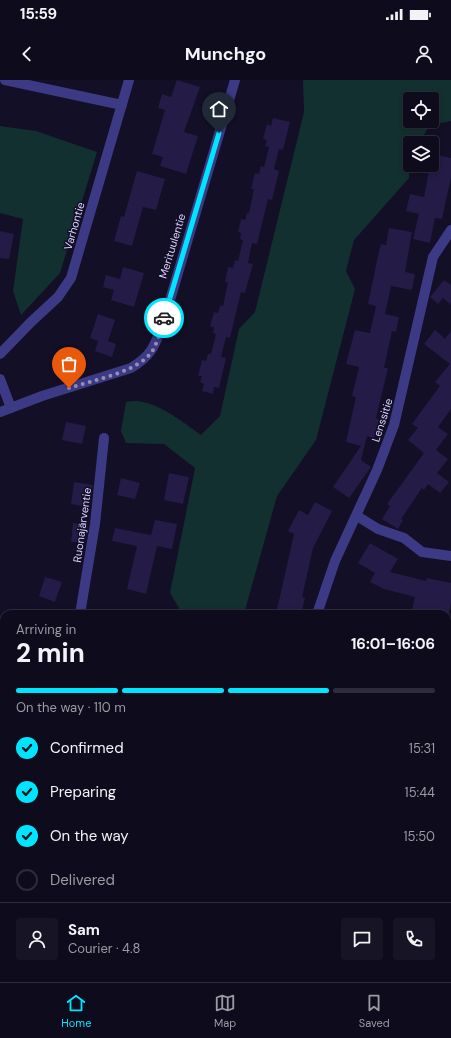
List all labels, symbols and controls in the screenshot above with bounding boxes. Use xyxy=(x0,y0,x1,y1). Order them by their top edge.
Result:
text: 15:59 xyxy=(20,4,57,24)
text: Munchgo xyxy=(185,42,266,66)
icon: back xyxy=(16,43,38,65)
icon: person xyxy=(413,43,435,65)
pin xyxy=(202,92,236,133)
map controls xyxy=(403,92,439,172)
button: locate xyxy=(403,92,439,128)
icon: home xyxy=(208,98,230,120)
button: layers xyxy=(403,136,439,172)
street label: Varhontie xyxy=(60,200,88,252)
street label: Merituulentie xyxy=(155,212,189,280)
courier xyxy=(144,298,184,338)
icon: car xyxy=(153,307,175,329)
pin xyxy=(52,347,86,388)
icon: bag xyxy=(58,353,80,375)
street label: Lenssitie xyxy=(368,396,396,444)
street label: Ruonajärventie xyxy=(70,487,94,563)
text: Arriving in xyxy=(16,621,76,638)
text: 16:01–16:06 xyxy=(351,634,435,654)
text: 2 min xyxy=(16,636,85,670)
text: On the way · 110 m xyxy=(16,699,126,716)
icon: check xyxy=(16,737,38,759)
text: Confirmed xyxy=(50,738,124,758)
text: 15:31 xyxy=(409,740,435,757)
icon: check xyxy=(16,781,38,803)
text: Preparing xyxy=(50,782,116,802)
text: 15:44 xyxy=(405,784,435,801)
icon: check xyxy=(16,825,38,847)
text: On the way xyxy=(50,826,129,846)
text: 15:50 xyxy=(404,828,435,845)
text: Delivered xyxy=(50,870,115,890)
button: person xyxy=(16,918,58,960)
button: chat xyxy=(341,918,383,960)
button: phone xyxy=(393,918,435,960)
text: Sam xyxy=(68,920,100,940)
text: Courier · 4.8 xyxy=(68,940,140,957)
tab: Home xyxy=(61,992,91,1030)
tab: Map xyxy=(214,992,236,1030)
tab: Saved xyxy=(359,992,390,1030)

